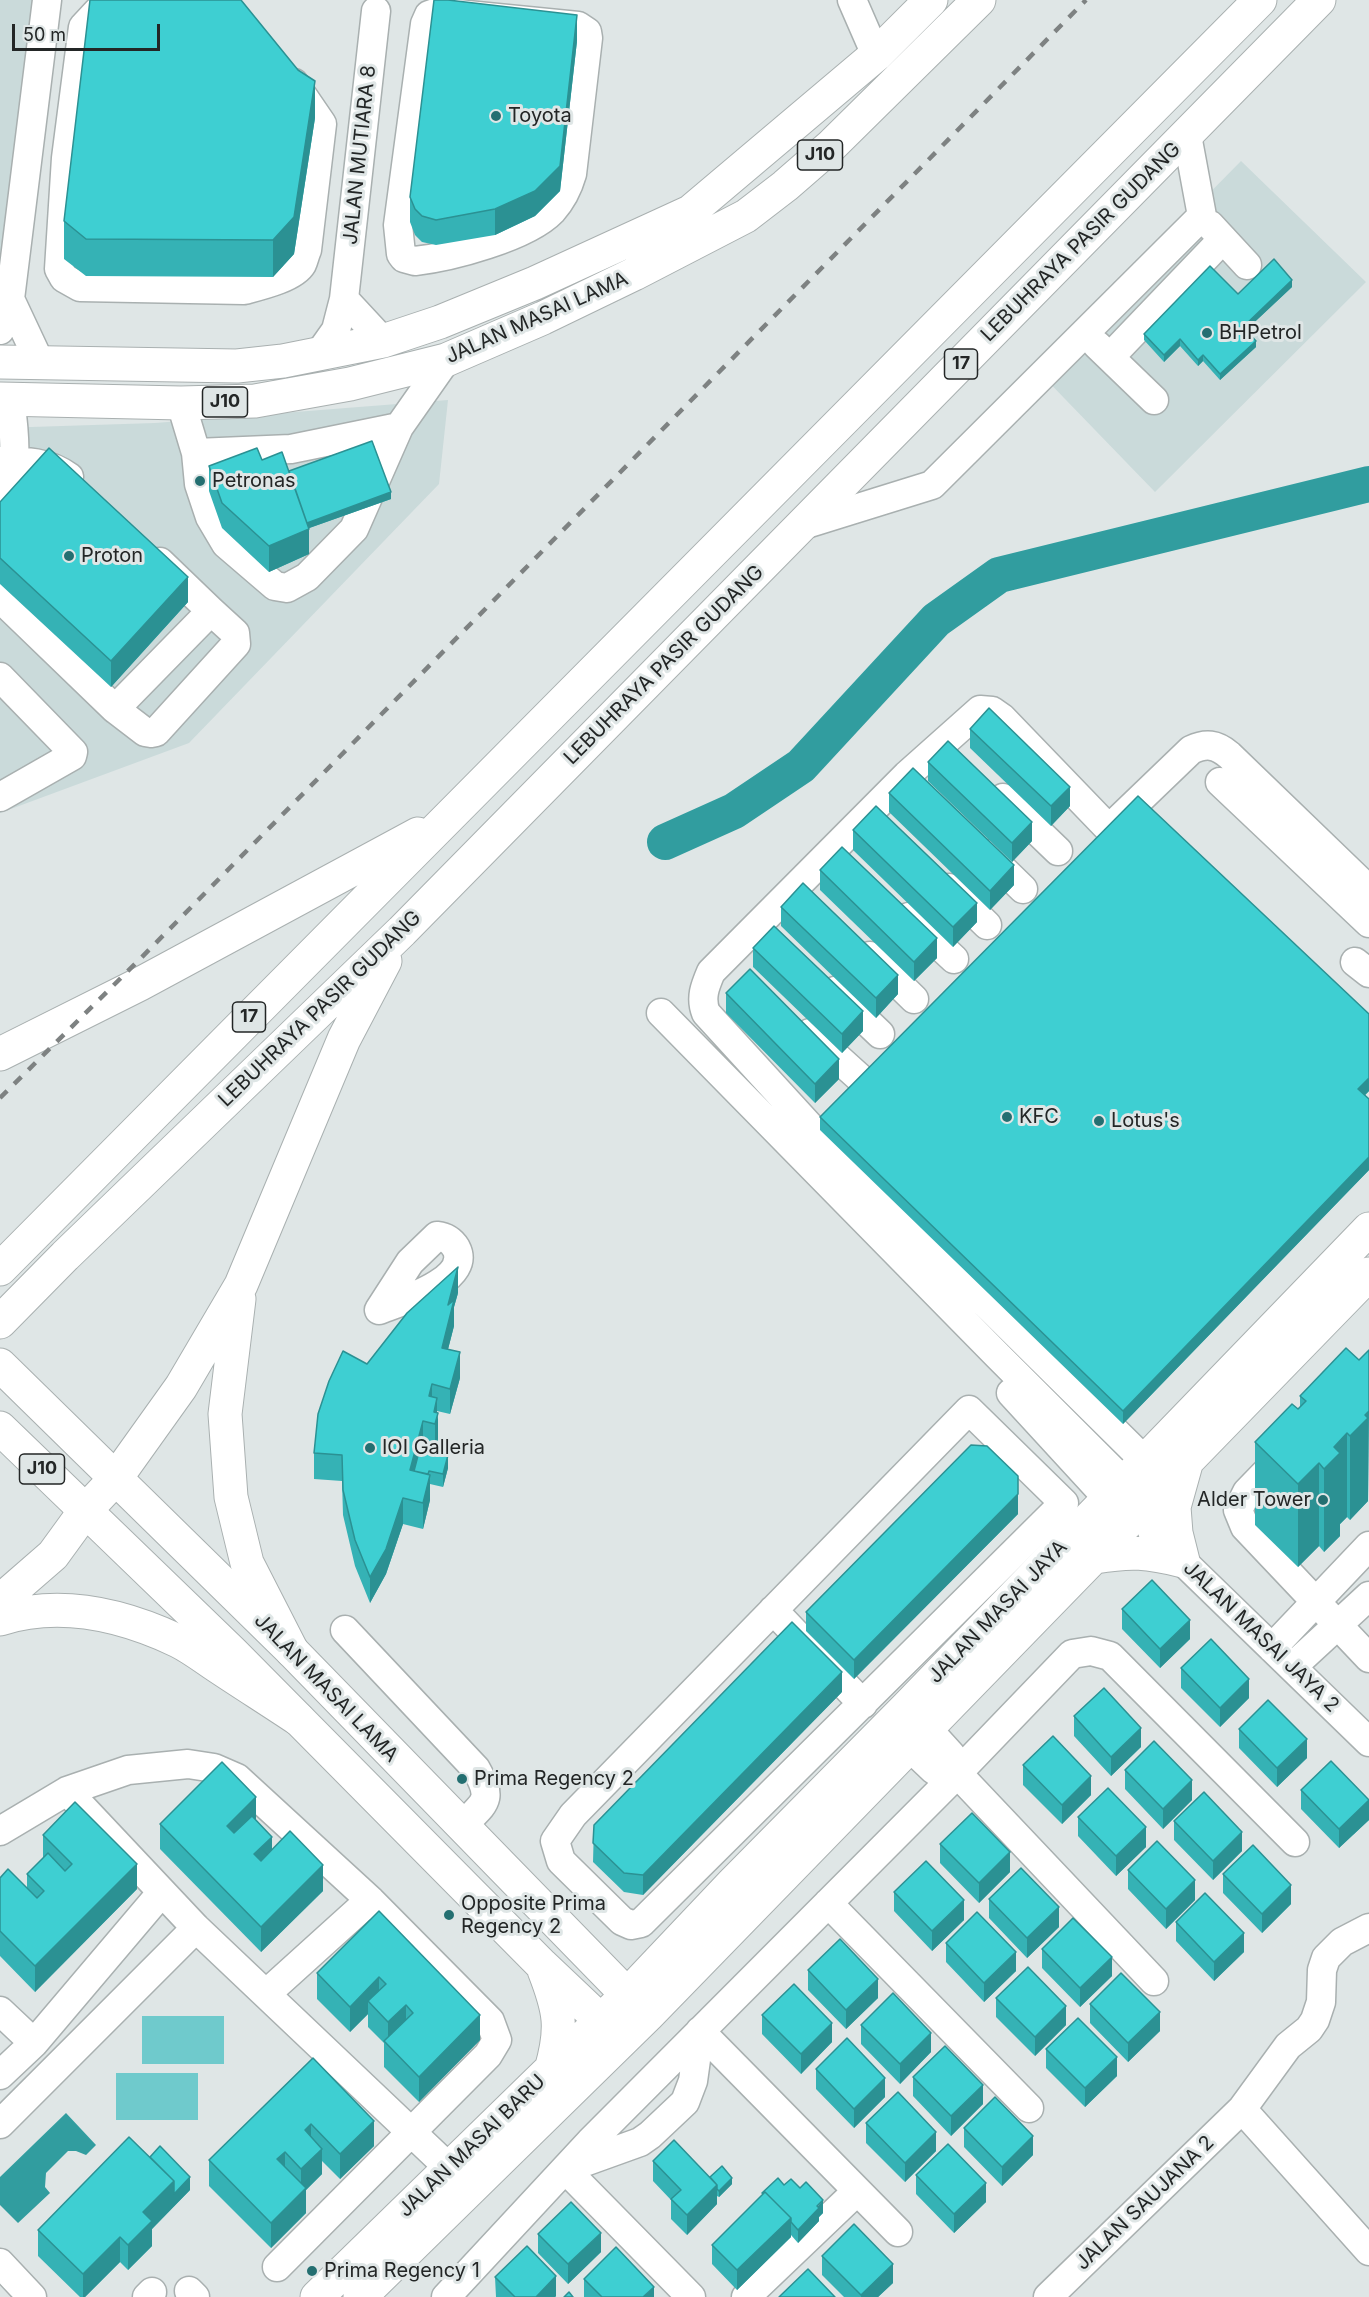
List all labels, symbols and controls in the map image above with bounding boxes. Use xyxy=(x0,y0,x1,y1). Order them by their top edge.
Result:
scale bar xyxy=(15,12,164,50)
text: 50 m xyxy=(23,24,66,45)
street label: JALAN MUTIARA 8 xyxy=(339,64,381,246)
place label: Toyota xyxy=(508,104,572,128)
marker: Toyota xyxy=(489,109,503,123)
street label: LEBUHRAYA PASIR GUDANG xyxy=(976,137,1186,347)
road number: J10 xyxy=(798,140,842,170)
street label: JALAN MASAI LAMA xyxy=(442,267,632,369)
place label: BHPetrol xyxy=(1219,321,1302,345)
marker: BHPetrol xyxy=(1200,326,1214,340)
road number: 17 xyxy=(944,349,978,379)
road number: J10 xyxy=(202,387,248,417)
place label: Petronas xyxy=(212,469,296,493)
marker: Petronas xyxy=(193,474,207,488)
place label: Proton xyxy=(81,544,143,568)
marker: Proton xyxy=(62,549,76,563)
street label: LEBUHRAYA PASIR GUDANG xyxy=(559,560,769,770)
street label: LEBUHRAYA PASIR GUDANG xyxy=(214,906,426,1112)
road number: 17 xyxy=(232,1002,266,1032)
place label: KFC xyxy=(1019,1105,1059,1129)
place label: Lotus's xyxy=(1111,1109,1180,1133)
marker: KFC xyxy=(1000,1110,1014,1124)
marker: Lotus's xyxy=(1092,1114,1106,1128)
place label: IOI Galleria xyxy=(382,1436,485,1460)
marker: IOI Galleria xyxy=(363,1441,377,1455)
road number: J10 xyxy=(20,1454,64,1484)
place label: Alder Tower xyxy=(1197,1488,1311,1512)
marker: Alder Tower xyxy=(1316,1493,1330,1507)
street label: JALAN MASAI JAYA xyxy=(924,1536,1072,1688)
street label: JALAN MASAI JAYA 2 xyxy=(1178,1556,1344,1718)
street label: JALAN MASAI LAMA xyxy=(249,1609,403,1767)
place label: Prima Regency 2 xyxy=(474,1767,634,1791)
marker: Prima Regency 2 xyxy=(455,1772,469,1786)
place label: Opposite Prima Regency 2 xyxy=(461,1892,606,1939)
marker: Opposite Prima Regency 2 xyxy=(442,1908,456,1922)
street label: JALAN MASAI BARU xyxy=(394,2070,550,2222)
street label: JALAN SAUJANA 2 xyxy=(1071,2131,1219,2275)
place label: Prima Regency 1 xyxy=(324,2259,480,2283)
marker: Prima Regency 1 xyxy=(305,2264,319,2278)

